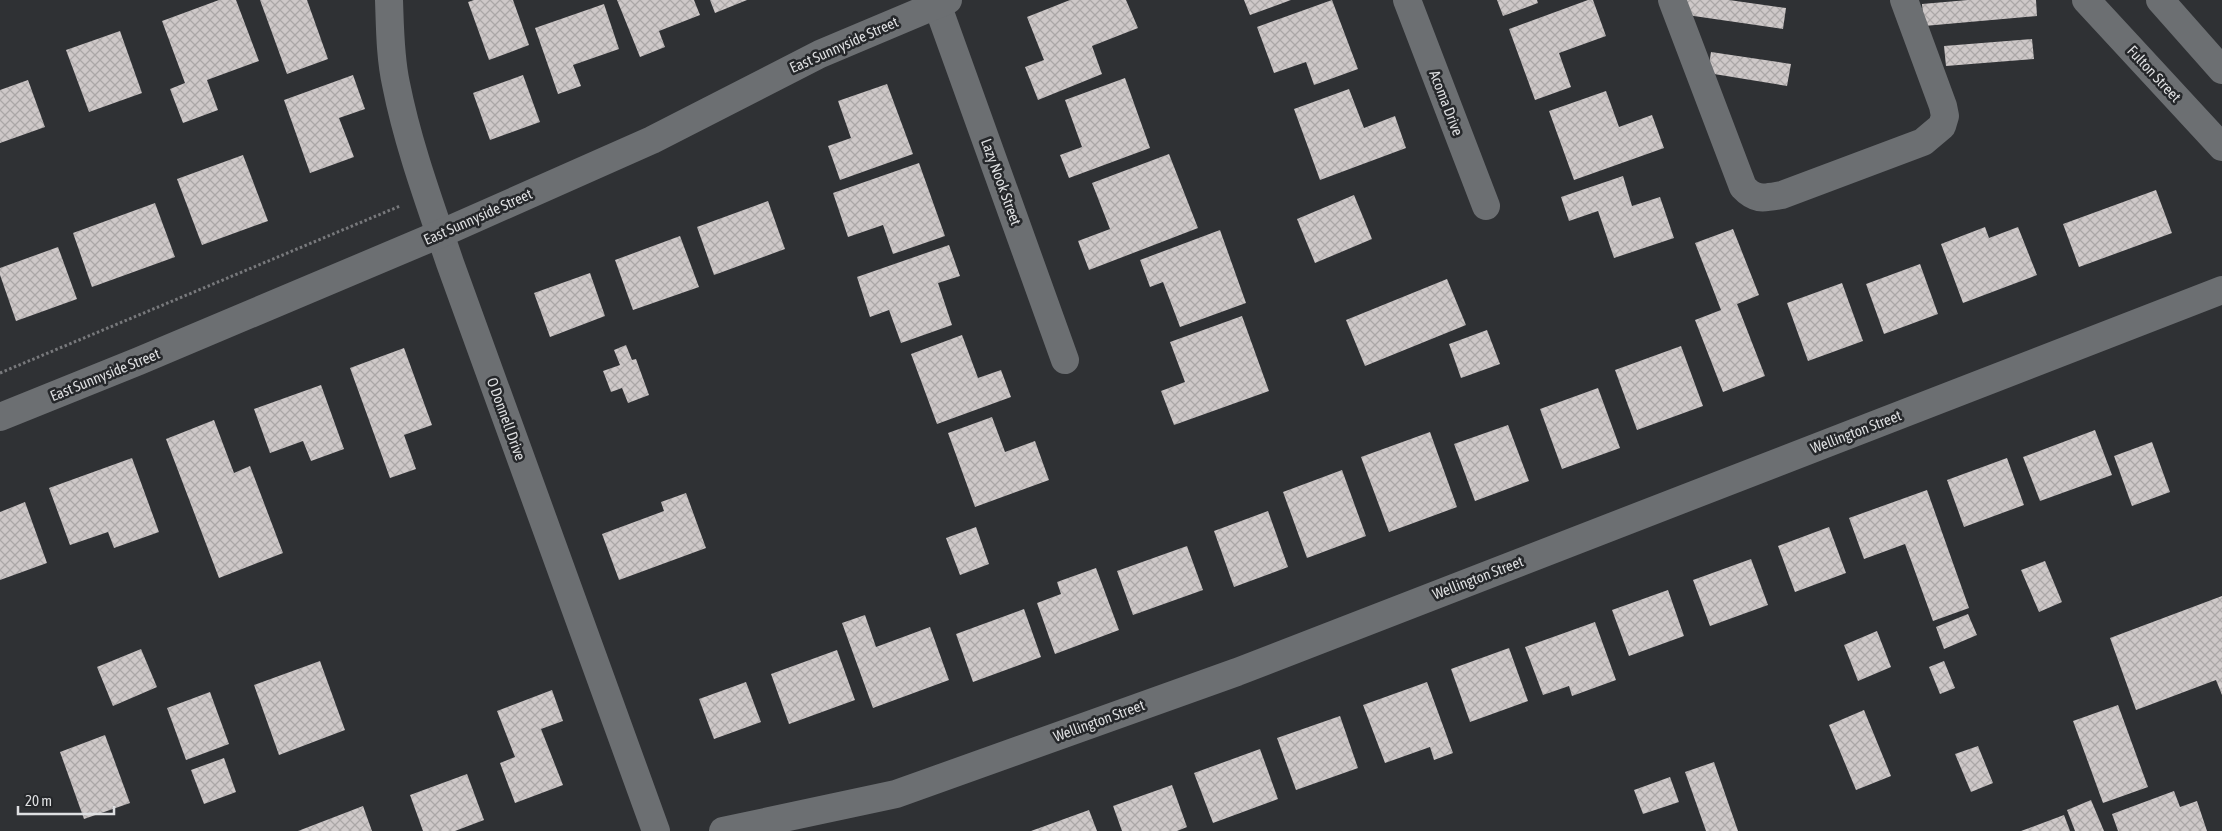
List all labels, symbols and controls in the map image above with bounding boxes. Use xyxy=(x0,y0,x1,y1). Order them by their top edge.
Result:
street label: East Sunnyside Street xyxy=(787,13,901,76)
street label: Fulton Street xyxy=(2124,42,2185,105)
street label: Acoma Drive xyxy=(1426,68,1467,138)
street label: Lazy Nook Street xyxy=(978,136,1025,227)
street label: East Sunnyside Street xyxy=(421,185,535,248)
street label: East Sunnyside Street xyxy=(47,345,162,404)
street label: O Donnell Drive xyxy=(484,375,529,463)
street label: Wellington Street xyxy=(1808,406,1904,457)
street label: Wellington Street xyxy=(1430,552,1526,603)
street label: Wellington Street xyxy=(1051,696,1147,745)
scale bar xyxy=(18,784,114,816)
text: 20 m xyxy=(25,792,52,809)

